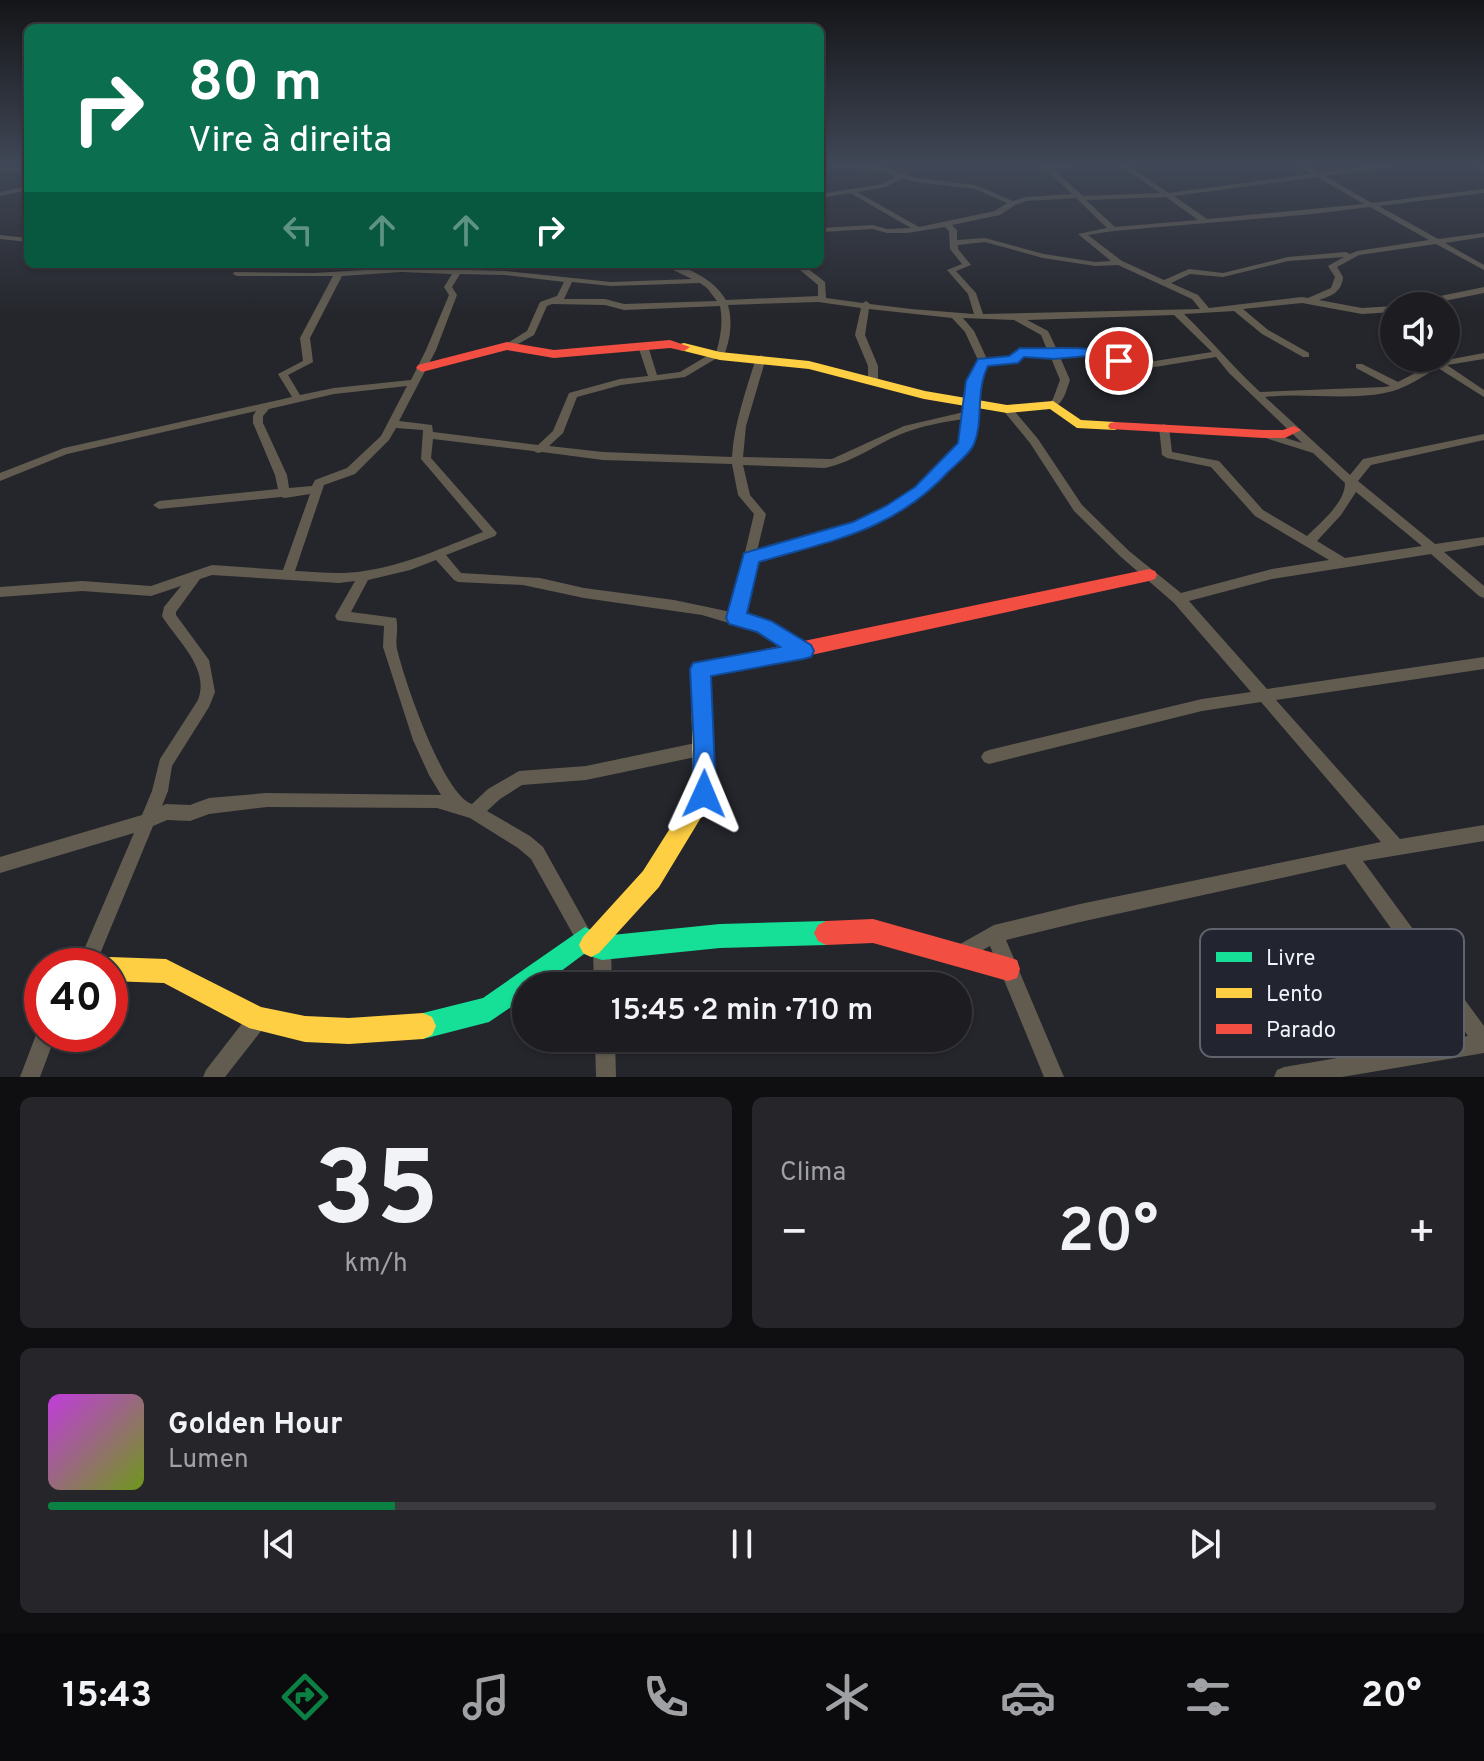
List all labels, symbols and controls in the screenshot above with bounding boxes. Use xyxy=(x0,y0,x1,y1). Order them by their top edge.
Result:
text: 80 m xyxy=(188,50,322,120)
icon: right xyxy=(56,56,160,160)
text: Vire à direita xyxy=(188,119,392,165)
icon: left xyxy=(276,208,320,252)
icon: ahead xyxy=(360,208,404,252)
icon: ahead xyxy=(444,208,488,252)
icon: right xyxy=(528,208,572,252)
map controls xyxy=(1380,292,1460,372)
button: sound xyxy=(1380,292,1460,372)
pin xyxy=(1085,327,1153,395)
icon: arrive xyxy=(1097,339,1141,383)
position arrow xyxy=(662,752,746,836)
legend xyxy=(1200,929,1464,1057)
text: Livre xyxy=(1266,946,1315,973)
speed limit sign: 40 xyxy=(24,948,128,1052)
text: Lento xyxy=(1266,982,1323,1009)
text: 15:45 · 2 min · 710 m xyxy=(611,993,873,1030)
text: Parado xyxy=(1266,1018,1336,1045)
text: 35 xyxy=(313,1130,439,1262)
text: Clima xyxy=(780,1157,846,1190)
text: 20° xyxy=(1058,1197,1158,1273)
text: − xyxy=(780,1207,808,1263)
text: + xyxy=(1408,1207,1436,1263)
text: km/h xyxy=(344,1248,408,1281)
text: Golden Hour xyxy=(168,1407,342,1444)
text: Lumen xyxy=(168,1444,249,1477)
icon: previous xyxy=(257,1522,301,1566)
icon: pause xyxy=(720,1522,764,1566)
icon: next xyxy=(1183,1522,1227,1566)
icon: directions xyxy=(277,1669,333,1725)
icon: music xyxy=(458,1669,514,1725)
icon: phone xyxy=(638,1669,694,1725)
icon: climate xyxy=(819,1669,875,1725)
icon: car xyxy=(1000,1669,1056,1725)
icon: filters xyxy=(1180,1669,1236,1725)
text: 15:43 xyxy=(62,1674,152,1720)
text: 20° xyxy=(1361,1674,1422,1720)

